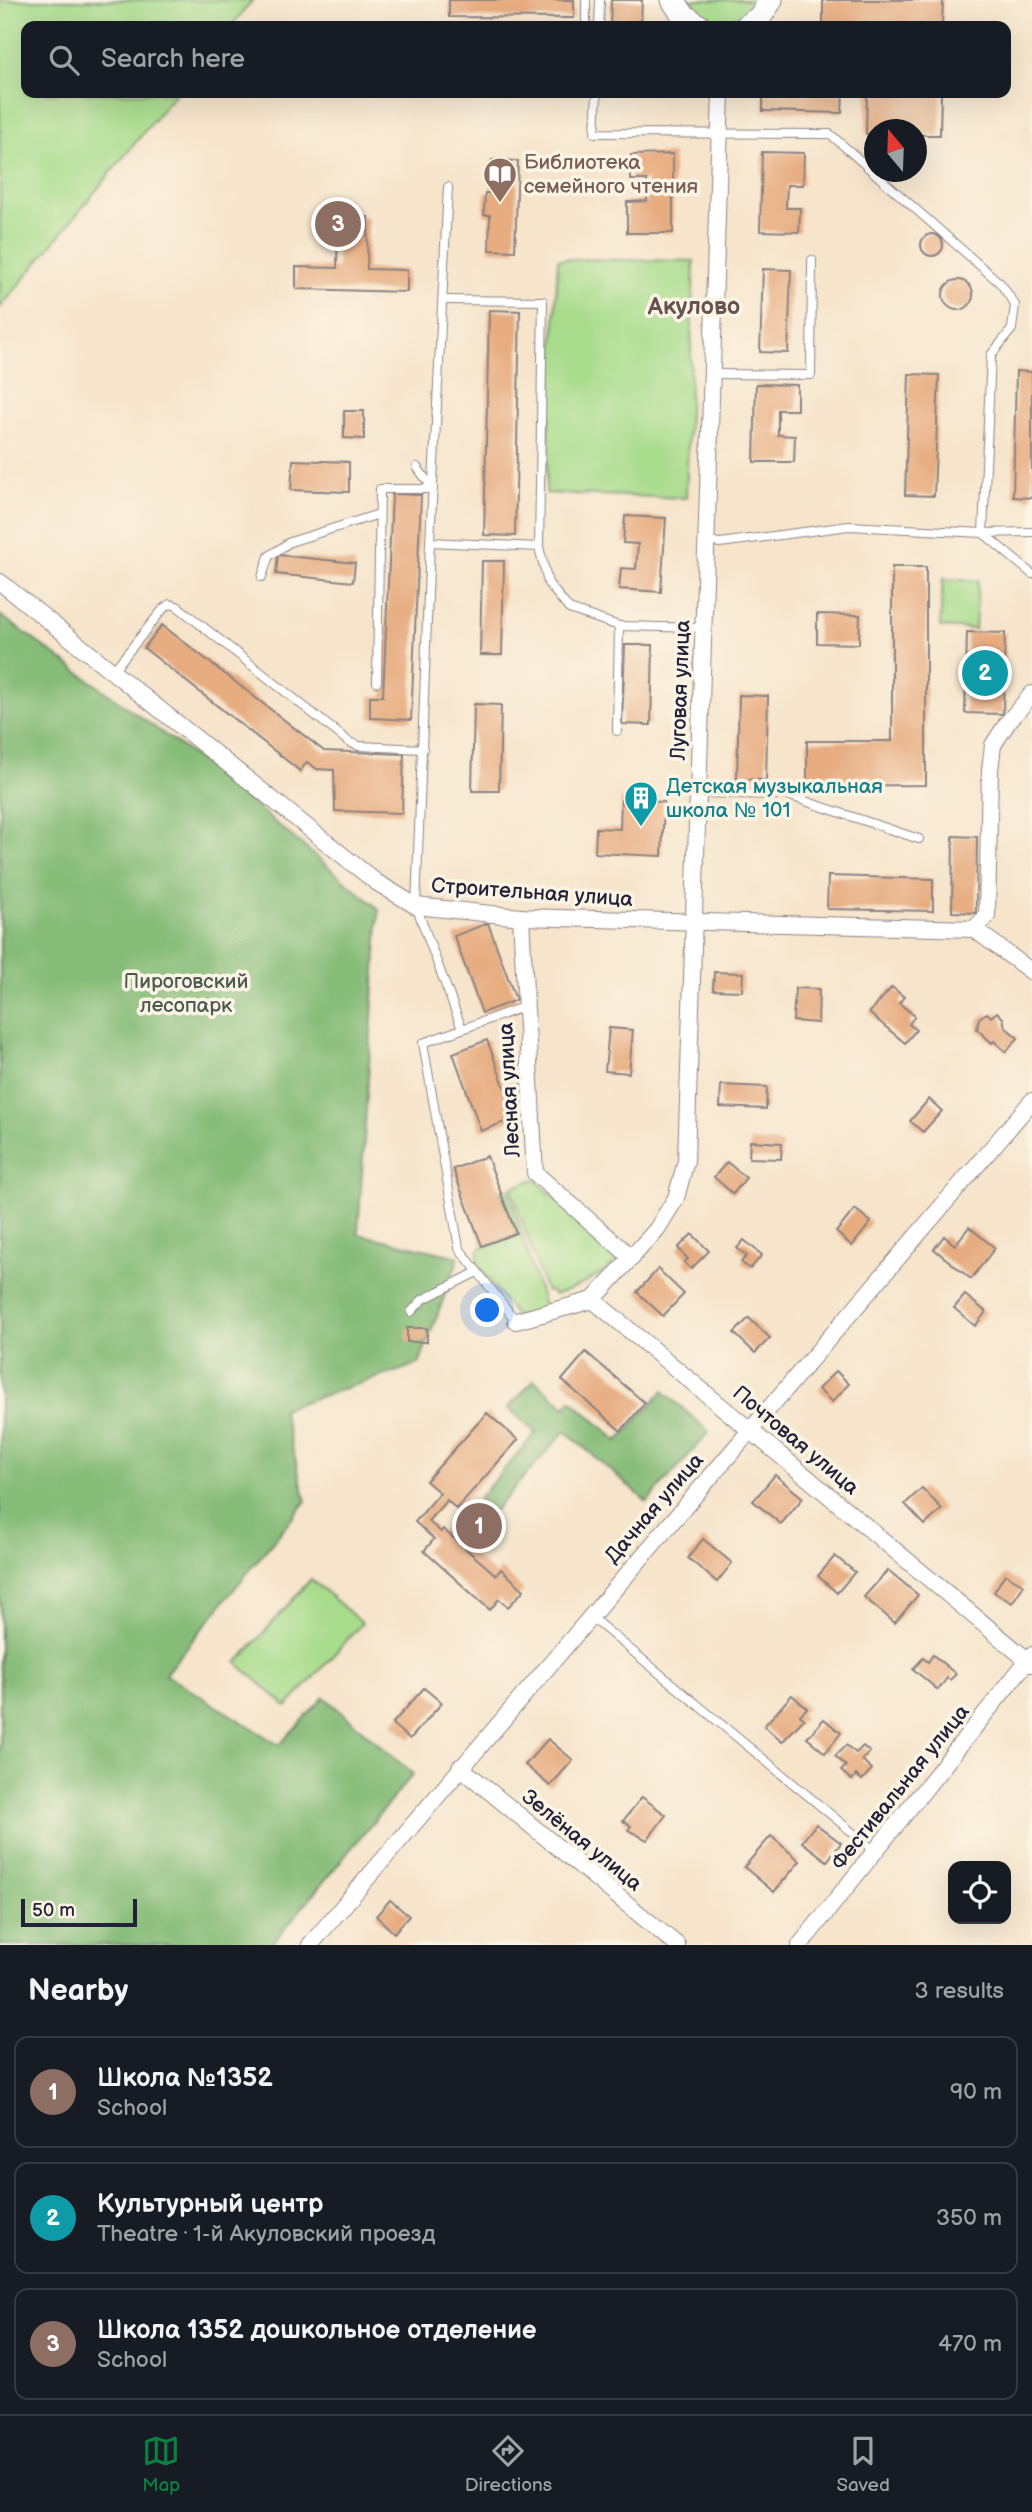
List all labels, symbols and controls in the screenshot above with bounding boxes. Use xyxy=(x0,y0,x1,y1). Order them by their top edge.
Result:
search box xyxy=(21,21,1011,98)
icon: search xyxy=(45,41,83,79)
text: Search here xyxy=(101,44,245,75)
north arrow xyxy=(864,119,927,182)
place label: Библиотека семейного чтения xyxy=(524,150,698,199)
library icon: Библиотека семейного чтения xyxy=(481,155,519,204)
pin: 3 xyxy=(315,198,361,250)
district label: Акулово xyxy=(647,292,740,321)
street label: Луговая улица xyxy=(666,619,695,762)
pin: 2 xyxy=(962,647,1008,699)
place label: Детская музыкальная школа № 101 xyxy=(666,774,883,823)
building icon: Детская музыкальная школа № 101 xyxy=(622,779,660,828)
street label: Строительная улица xyxy=(430,873,634,912)
park label: Пироговский лесопарк xyxy=(123,969,249,1018)
street label: Лесная улица xyxy=(493,1021,526,1159)
your location xyxy=(470,1293,504,1327)
street label: Почтовая улица xyxy=(728,1380,864,1501)
street label: Дачная улица xyxy=(600,1448,709,1569)
pin: 1 xyxy=(456,1500,502,1552)
street label: Фестивальная улица xyxy=(826,1699,975,1875)
street label: Зелёная улица xyxy=(517,1784,647,1897)
map controls xyxy=(948,1861,1011,1924)
button: locate xyxy=(948,1861,1011,1924)
scale bar xyxy=(21,1896,136,1928)
text: 50 m xyxy=(32,1899,75,1922)
text: Nearby xyxy=(28,1973,128,2009)
text: 3 results xyxy=(915,1977,1004,2005)
text: Школа №1352 xyxy=(97,2063,273,2094)
text: 1 xyxy=(48,2078,58,2106)
text: 90 m xyxy=(950,2078,1002,2106)
text: School xyxy=(97,2094,167,2122)
text: Культурный центр xyxy=(97,2189,323,2220)
text: 2 xyxy=(46,2204,60,2232)
text: 350 m xyxy=(936,2204,1002,2232)
text: Theatre · 1-й Акуловский проезд xyxy=(97,2220,436,2248)
text: Школа 1352 дошкольное отделение xyxy=(97,2315,536,2346)
text: 3 xyxy=(46,2330,60,2358)
text: 470 m xyxy=(938,2330,1002,2358)
text: School xyxy=(97,2346,167,2374)
tab: Map xyxy=(142,2432,180,2497)
tab: Directions xyxy=(465,2432,552,2497)
tab: Saved xyxy=(836,2432,890,2497)

